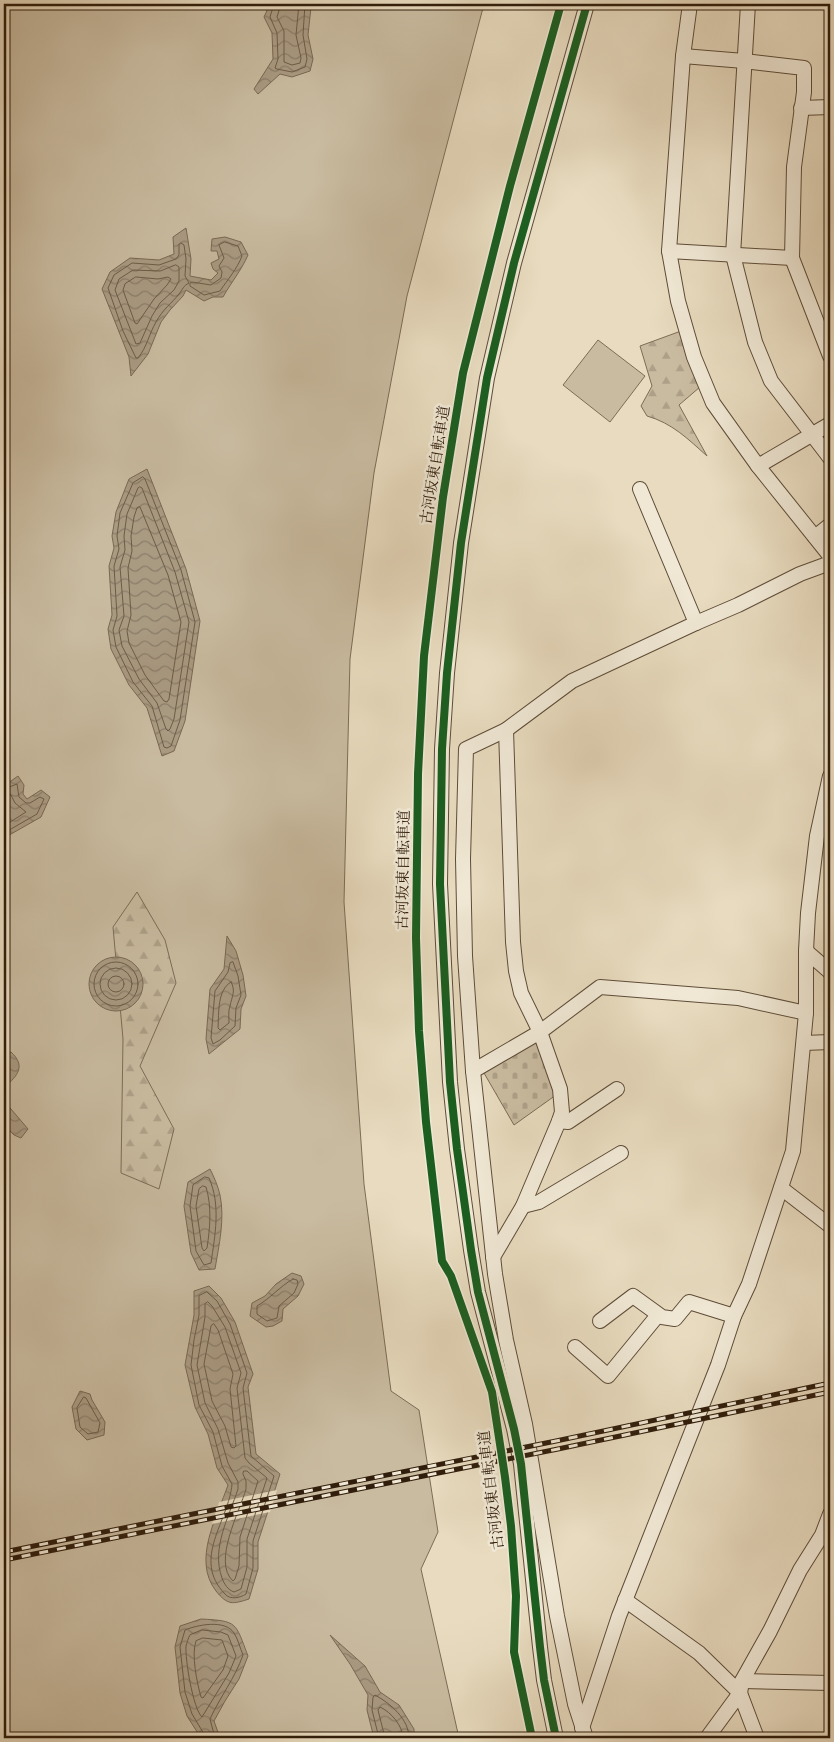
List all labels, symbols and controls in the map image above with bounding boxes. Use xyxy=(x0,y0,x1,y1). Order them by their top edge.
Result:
street label: 古河坂東自転車道 xyxy=(416,404,454,526)
street label: 古河坂東自転車道 xyxy=(392,810,414,930)
street label: 古河坂東自転車道 xyxy=(474,1429,508,1551)

